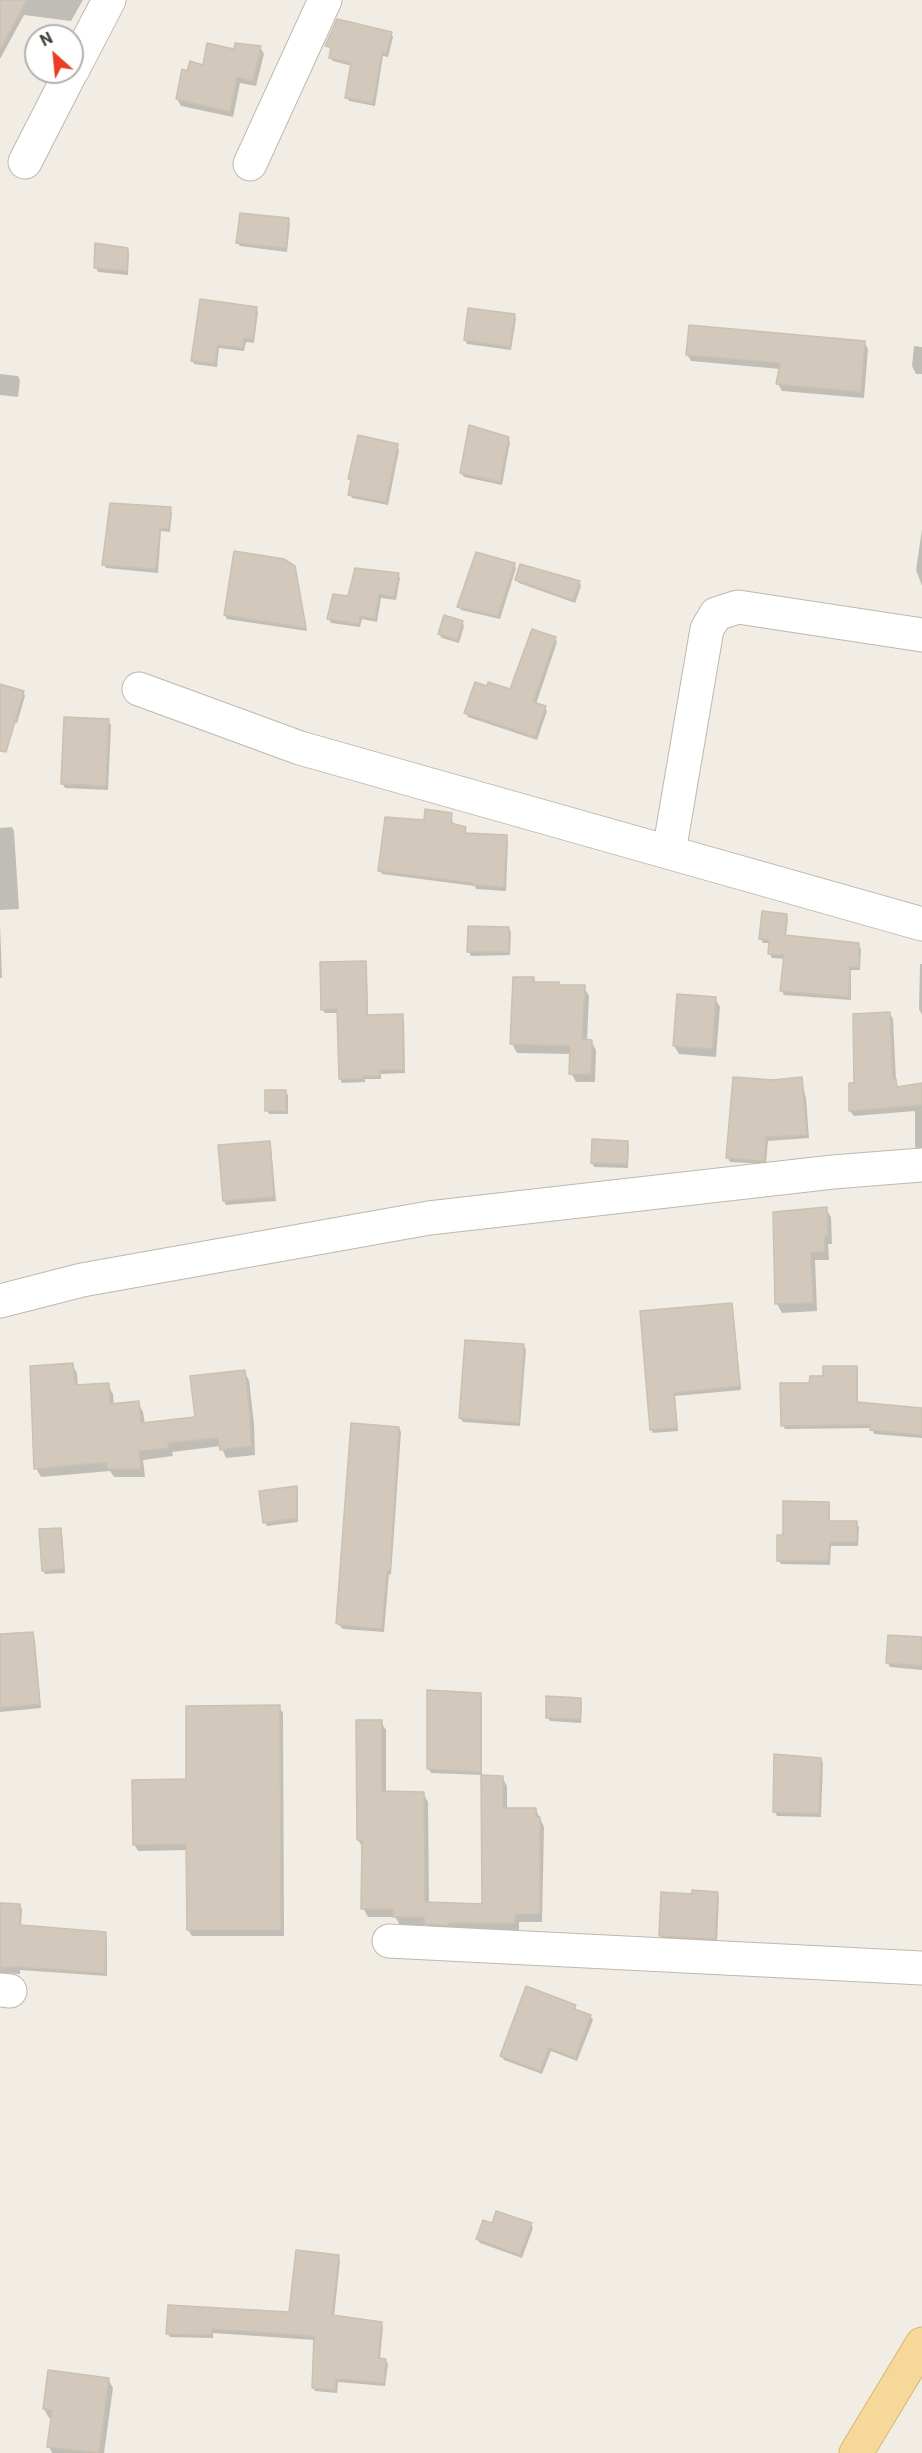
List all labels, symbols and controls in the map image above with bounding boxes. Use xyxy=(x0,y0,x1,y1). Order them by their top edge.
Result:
north arrow xyxy=(24,24,84,84)
text: N xyxy=(37,28,56,50)

